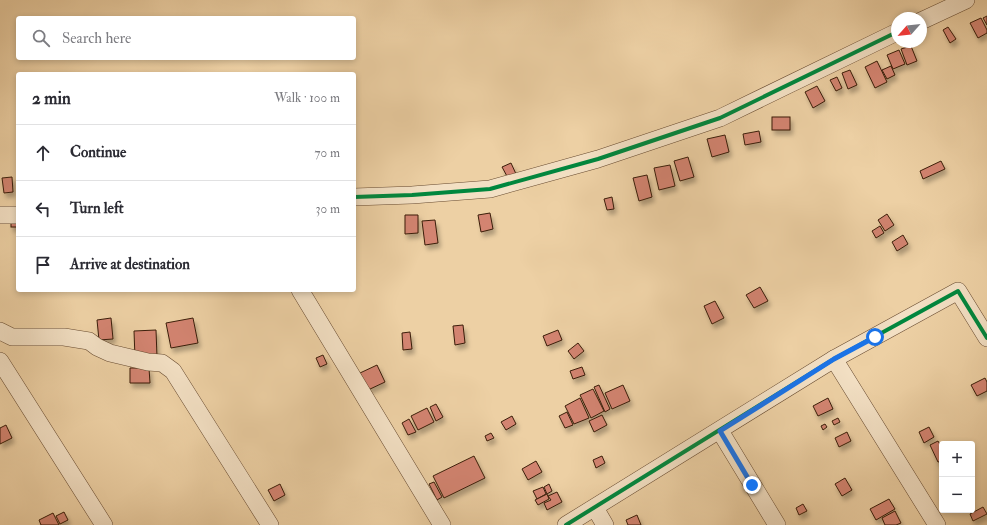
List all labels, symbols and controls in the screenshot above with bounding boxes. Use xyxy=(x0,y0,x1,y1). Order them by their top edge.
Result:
north arrow xyxy=(891,12,927,48)
search box xyxy=(16,16,356,60)
icon: search xyxy=(30,27,52,49)
text: Search here xyxy=(62,29,131,48)
text: 2 min xyxy=(32,88,71,109)
text: Walk · 100 m xyxy=(274,90,340,106)
icon: ahead xyxy=(32,142,54,164)
text: Continue xyxy=(70,143,126,162)
text: 70 m xyxy=(315,145,340,161)
icon: left xyxy=(32,198,54,220)
text: Turn left xyxy=(70,199,124,218)
text: 30 m xyxy=(316,201,340,217)
icon: arrive xyxy=(32,254,54,276)
text: Arrive at destination xyxy=(70,255,190,274)
route start xyxy=(866,328,884,346)
map controls xyxy=(939,441,975,513)
button: + xyxy=(939,441,975,477)
route end xyxy=(743,476,761,494)
button: − xyxy=(939,477,975,513)

